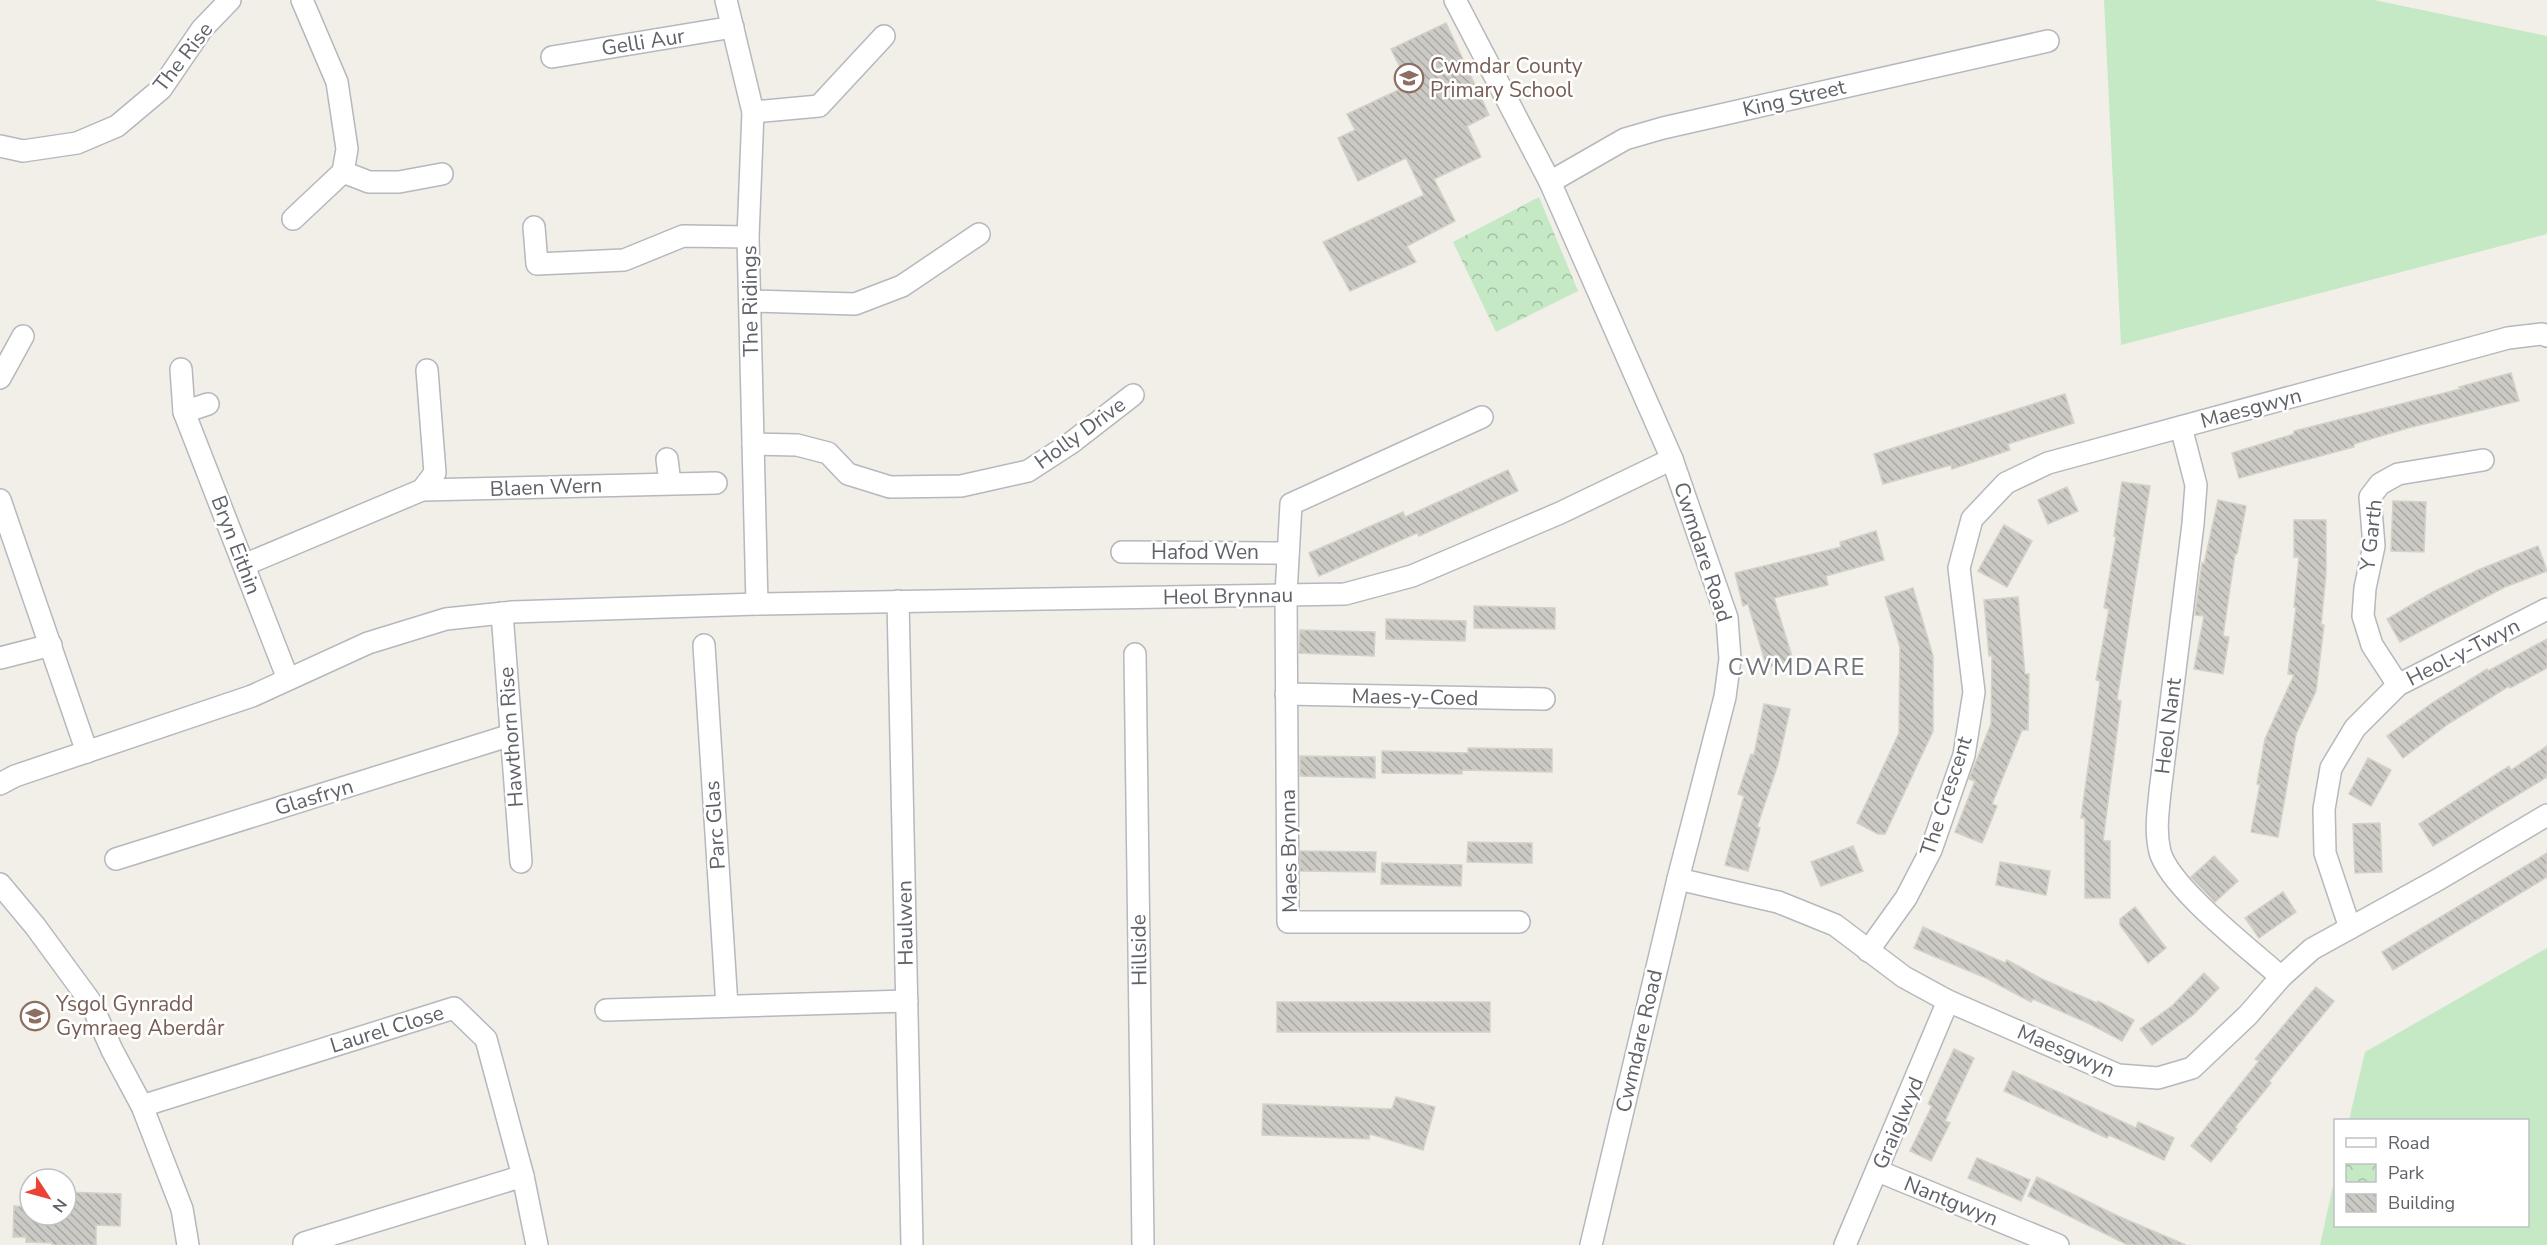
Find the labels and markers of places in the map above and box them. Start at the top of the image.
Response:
place label: Cwmdar County Primary School [1430,52,1583,104]
school or university icon: Cwmdar County Primary School [1393,62,1425,94]
place label: Ysgol Gynradd Gymraeg Aberdâr [55,990,225,1042]
school or university icon: Ysgol Gynradd Gymraeg Aberdâr [19,1000,51,1032]

